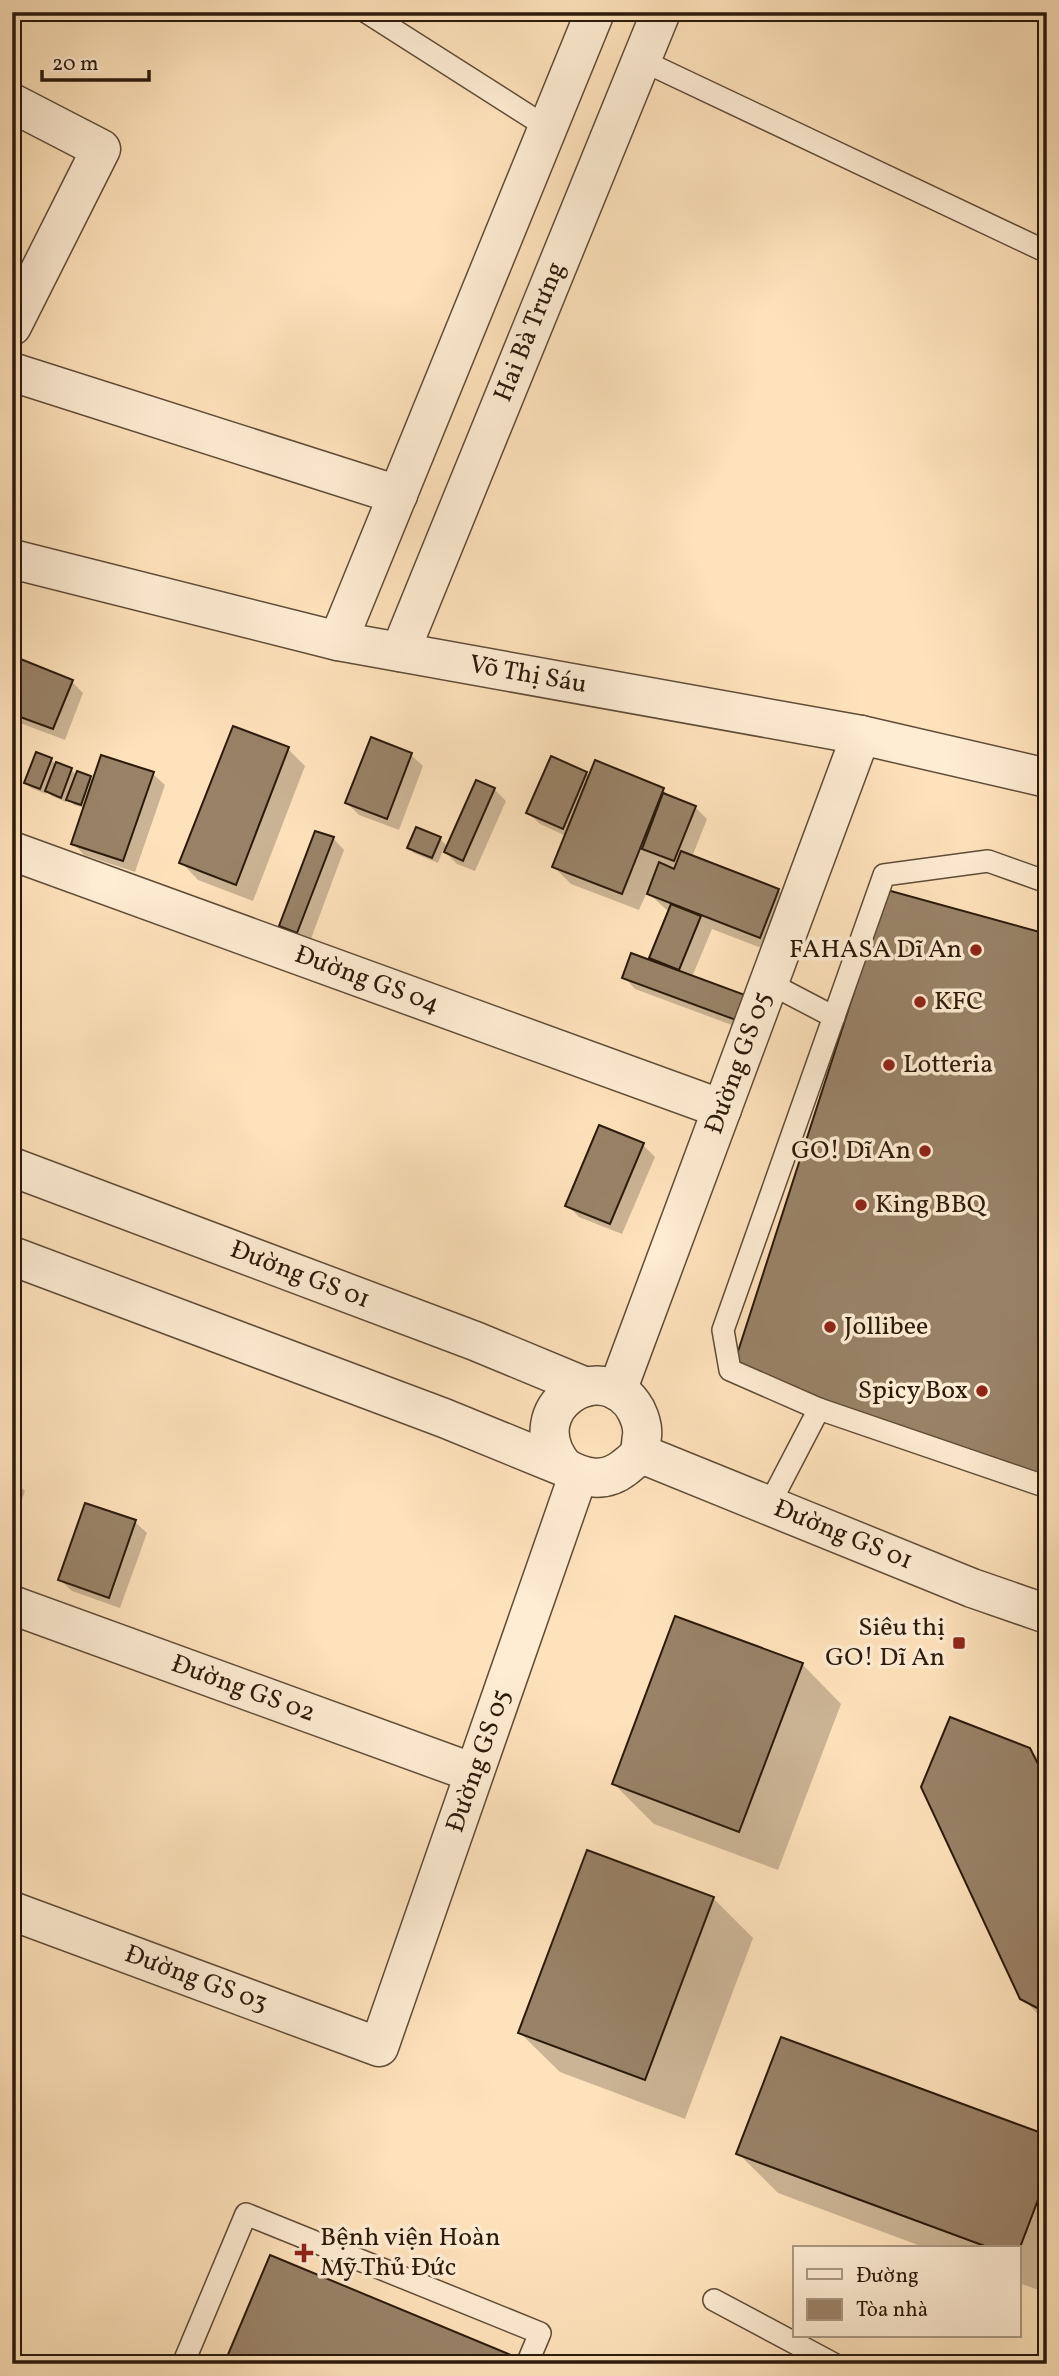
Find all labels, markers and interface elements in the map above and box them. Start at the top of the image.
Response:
scale bar [42,38,149,82]
text: 20 m [52,50,98,79]
street label: Hai Bà Trưng [486,257,574,407]
street label: Võ Thị Sáu [466,647,590,703]
place label: FAHASA Dĩ An [789,932,962,968]
street label: Đường GS 04 [290,937,444,1023]
marker: FAHASA Dĩ An [968,942,984,958]
place label: KFC [934,984,983,1020]
street label: Đường GS 05 [697,987,781,1139]
marker: KFC [912,994,928,1010]
place label: Lotteria [903,1047,993,1083]
marker: Lotteria [881,1057,897,1073]
place label: GO! Dĩ An [791,1133,911,1169]
marker: GO! Dĩ An [917,1143,933,1159]
place label: King BBQ [875,1187,987,1223]
marker: King BBQ [853,1197,869,1213]
street label: Đường GS 01 [225,1232,375,1318]
place label: Jollibee [844,1309,928,1345]
marker: Jollibee [822,1319,838,1335]
place label: Spicy Box [858,1373,968,1409]
marker: Spicy Box [974,1383,990,1399]
street label: Đường GS 01 [768,1491,918,1579]
place label: Siêu thị GO! Dĩ An [825,1610,945,1676]
marker: Siêu thị GO! Dĩ An [951,1635,967,1651]
street label: Đường GS 02 [166,1646,320,1732]
street label: Đường GS 05 [438,1685,520,1837]
street label: Đường GS 03 [120,1936,272,2022]
place label: Bệnh viện Hoàn Mỹ Thủ Đức [320,2220,500,2286]
marker: Bệnh viện Hoàn Mỹ Thủ Đức [294,2243,314,2263]
legend [793,2246,1020,2338]
text: Đường [856,2262,919,2291]
text: Tòa nhà [856,2296,928,2325]

